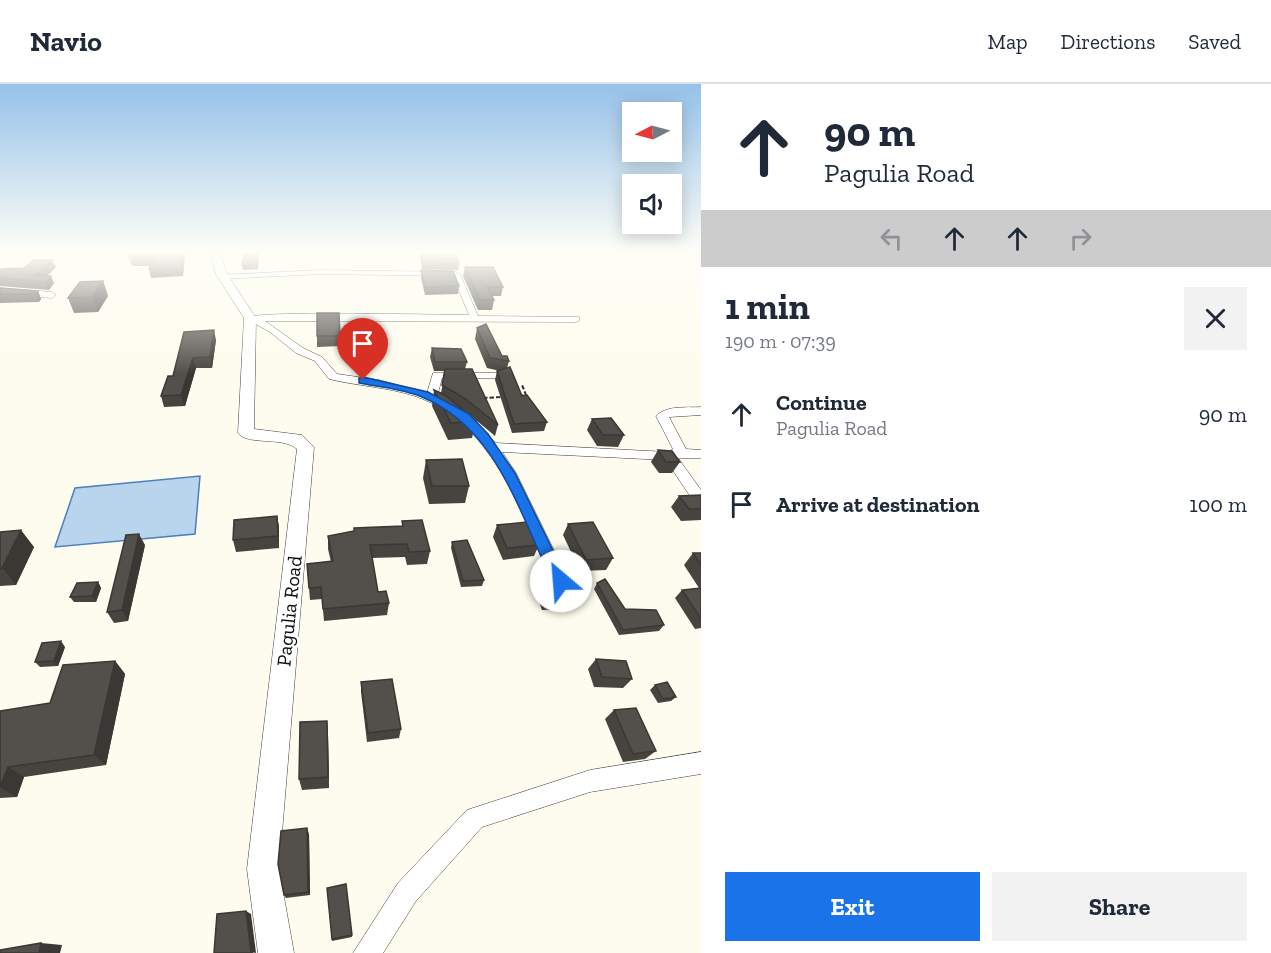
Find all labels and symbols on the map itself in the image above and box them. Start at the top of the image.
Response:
north arrow [622,102,682,162]
pin [337,318,388,380]
position arrow [529,549,593,613]
street label: Pagulia Road [271,554,307,668]

